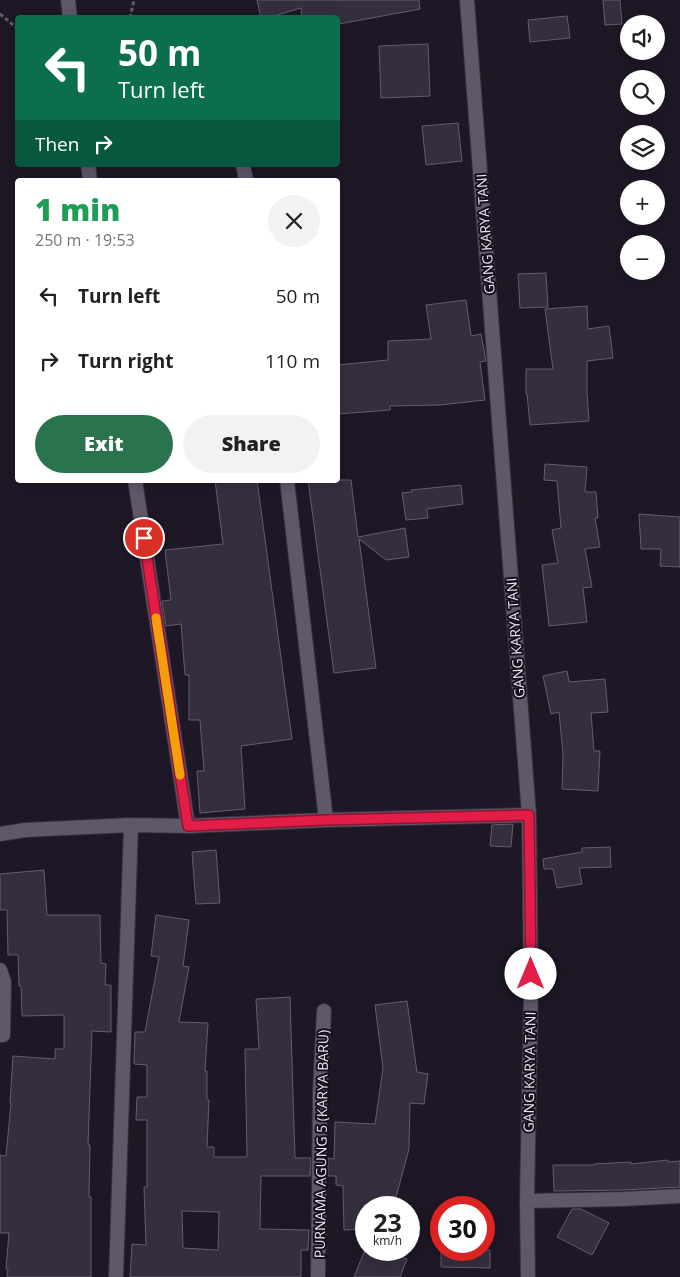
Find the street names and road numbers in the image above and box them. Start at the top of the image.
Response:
street label: GANG KARYA TANI [471,173,499,295]
street label: GANG KARYA TANI [501,577,529,699]
street label: GANG KARYA TANI [518,1011,540,1133]
street label: PURNAMA AGUNG 5 (KARYA BARU) [310,1030,332,1258]

